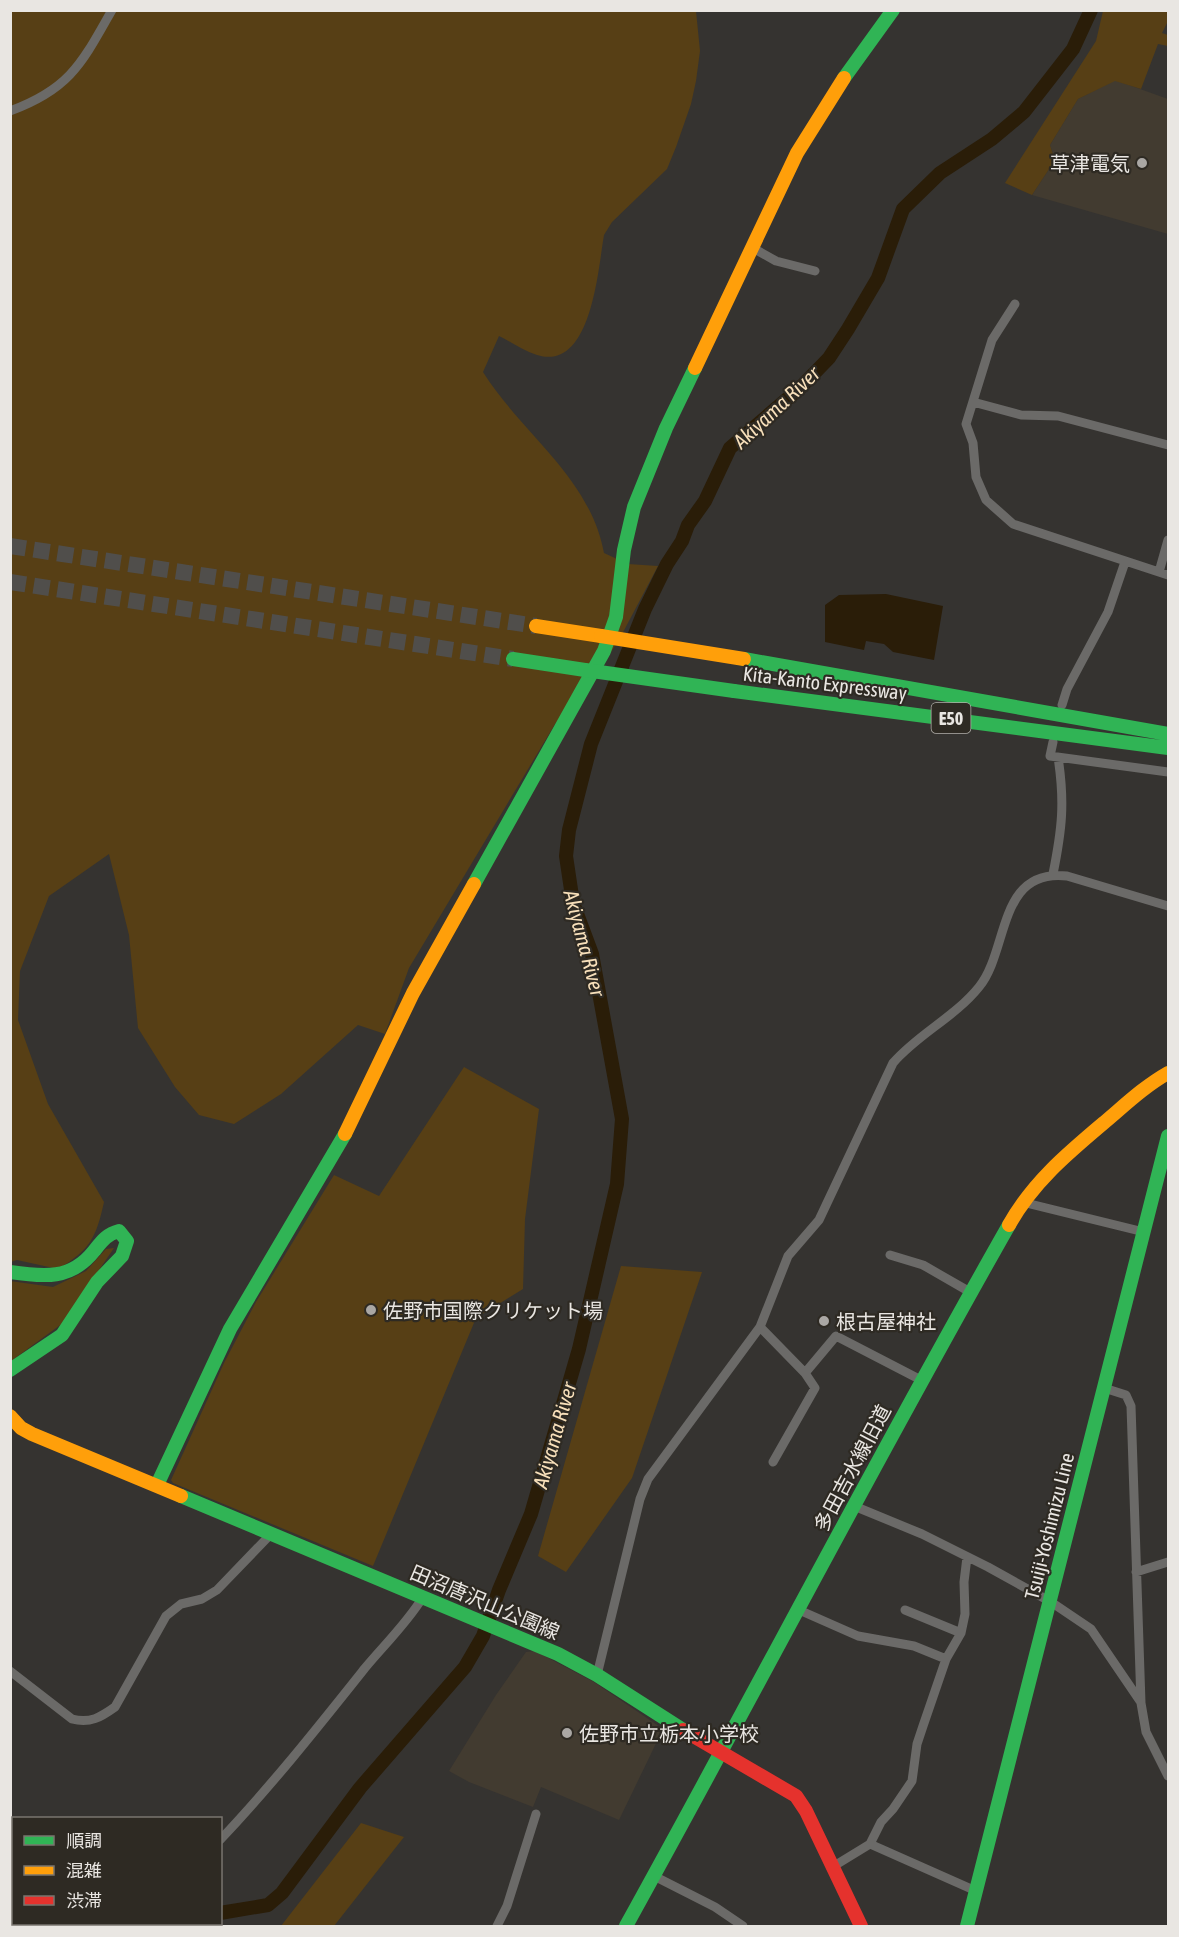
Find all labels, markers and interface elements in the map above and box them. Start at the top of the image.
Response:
place label: 草津電気 [1050,152,1130,175]
marker: 草津電気 [1135,156,1149,170]
water label: Akiyama River [727,360,825,454]
street label: Kita-Kanto Expressway [742,662,908,704]
road number: E50 [932,703,970,733]
water label: Akiyama River [559,886,611,1000]
place label: 佐野市国際クリケット場 [383,1299,603,1322]
marker: 佐野市国際クリケット場 [364,1303,378,1317]
place label: 根古屋神社 [836,1310,936,1333]
marker: 根古屋神社 [817,1314,831,1328]
water label: Akiyama River [527,1378,581,1492]
street label: 多田吉水線旧道 [809,1401,895,1535]
street label: Tsuiji-Yoshimizu Line [1020,1450,1078,1602]
street label: 田沼唐沢山公園線 [407,1560,563,1644]
place label: 佐野市立栃本小学校 [579,1722,759,1745]
marker: 佐野市立栃本小学校 [560,1726,574,1740]
legend [12,1817,222,1925]
text: 順調 [66,1830,102,1851]
text: 混雑 [66,1860,102,1881]
text: 渋滞 [66,1890,102,1911]

